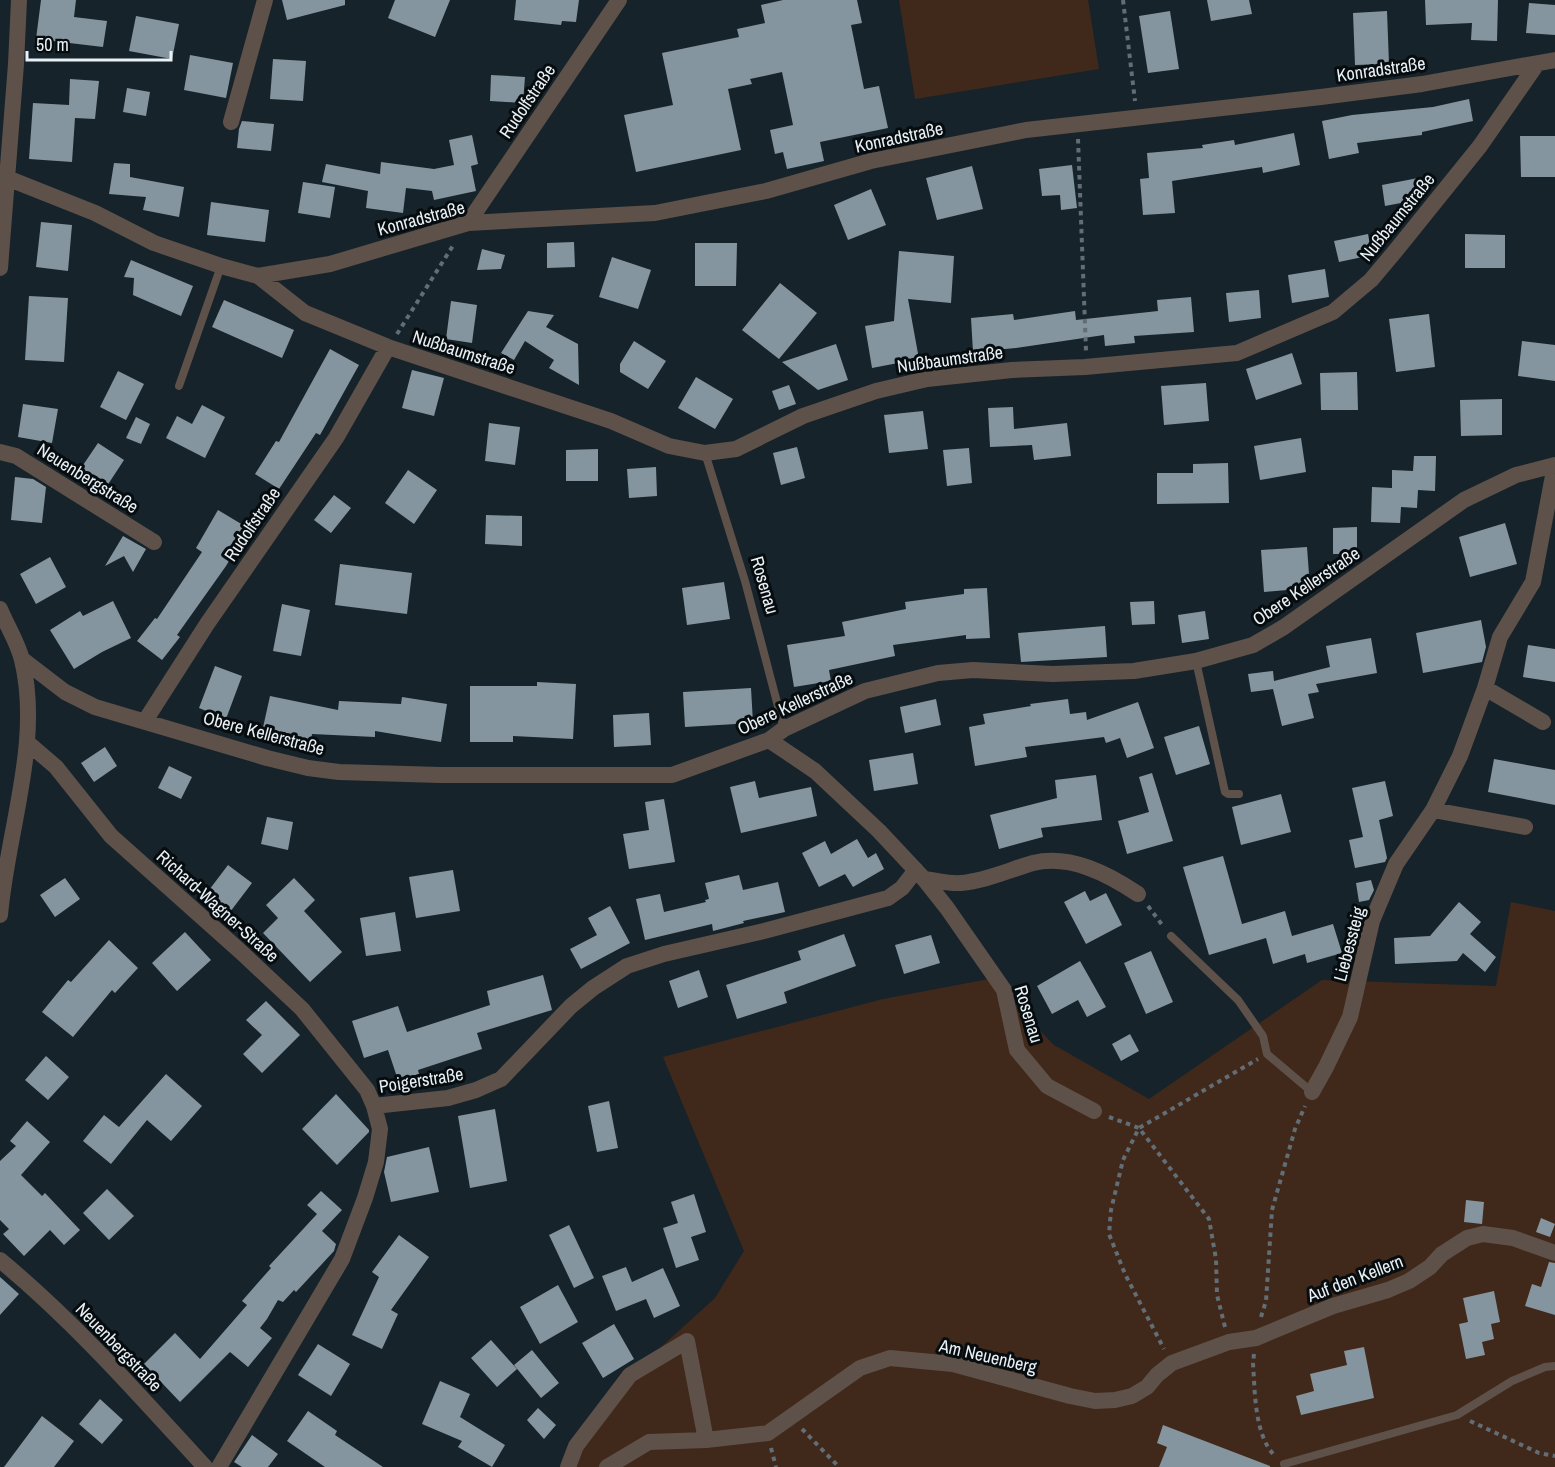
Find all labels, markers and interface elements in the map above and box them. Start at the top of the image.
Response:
scale bar [27,24,171,62]
text: 50 m [36,32,69,57]
street label: Konradstraße [1335,50,1427,88]
street label: Rudolfstraße [493,59,561,143]
street label: Konradstraße [853,115,945,159]
street label: Nußbaumstraße [1354,168,1440,266]
street label: Konradstraße [375,194,467,242]
street label: Nußbaumstraße [409,324,519,380]
street label: Nußbaumstraße [895,339,1005,379]
street label: Neuenbergstraße [33,437,143,519]
street label: Rudolfstraße [218,482,286,566]
street label: Obere Kellerstraße [1247,541,1365,631]
street label: Rosenau [745,553,785,617]
street label: Obere Kellerstraße [733,665,857,741]
street label: Obere Kellerstraße [201,705,327,761]
street label: Richard-Wagner-Straße [151,844,285,968]
street label: Liebessteig [1327,903,1371,984]
street label: Rosenau [1008,982,1050,1046]
street label: Poigerstraße [377,1061,465,1099]
street label: Auf den Kellern [1302,1248,1407,1308]
street label: Neuenbergstraße [70,1297,168,1397]
street label: Am Neuenberg [936,1332,1040,1380]

